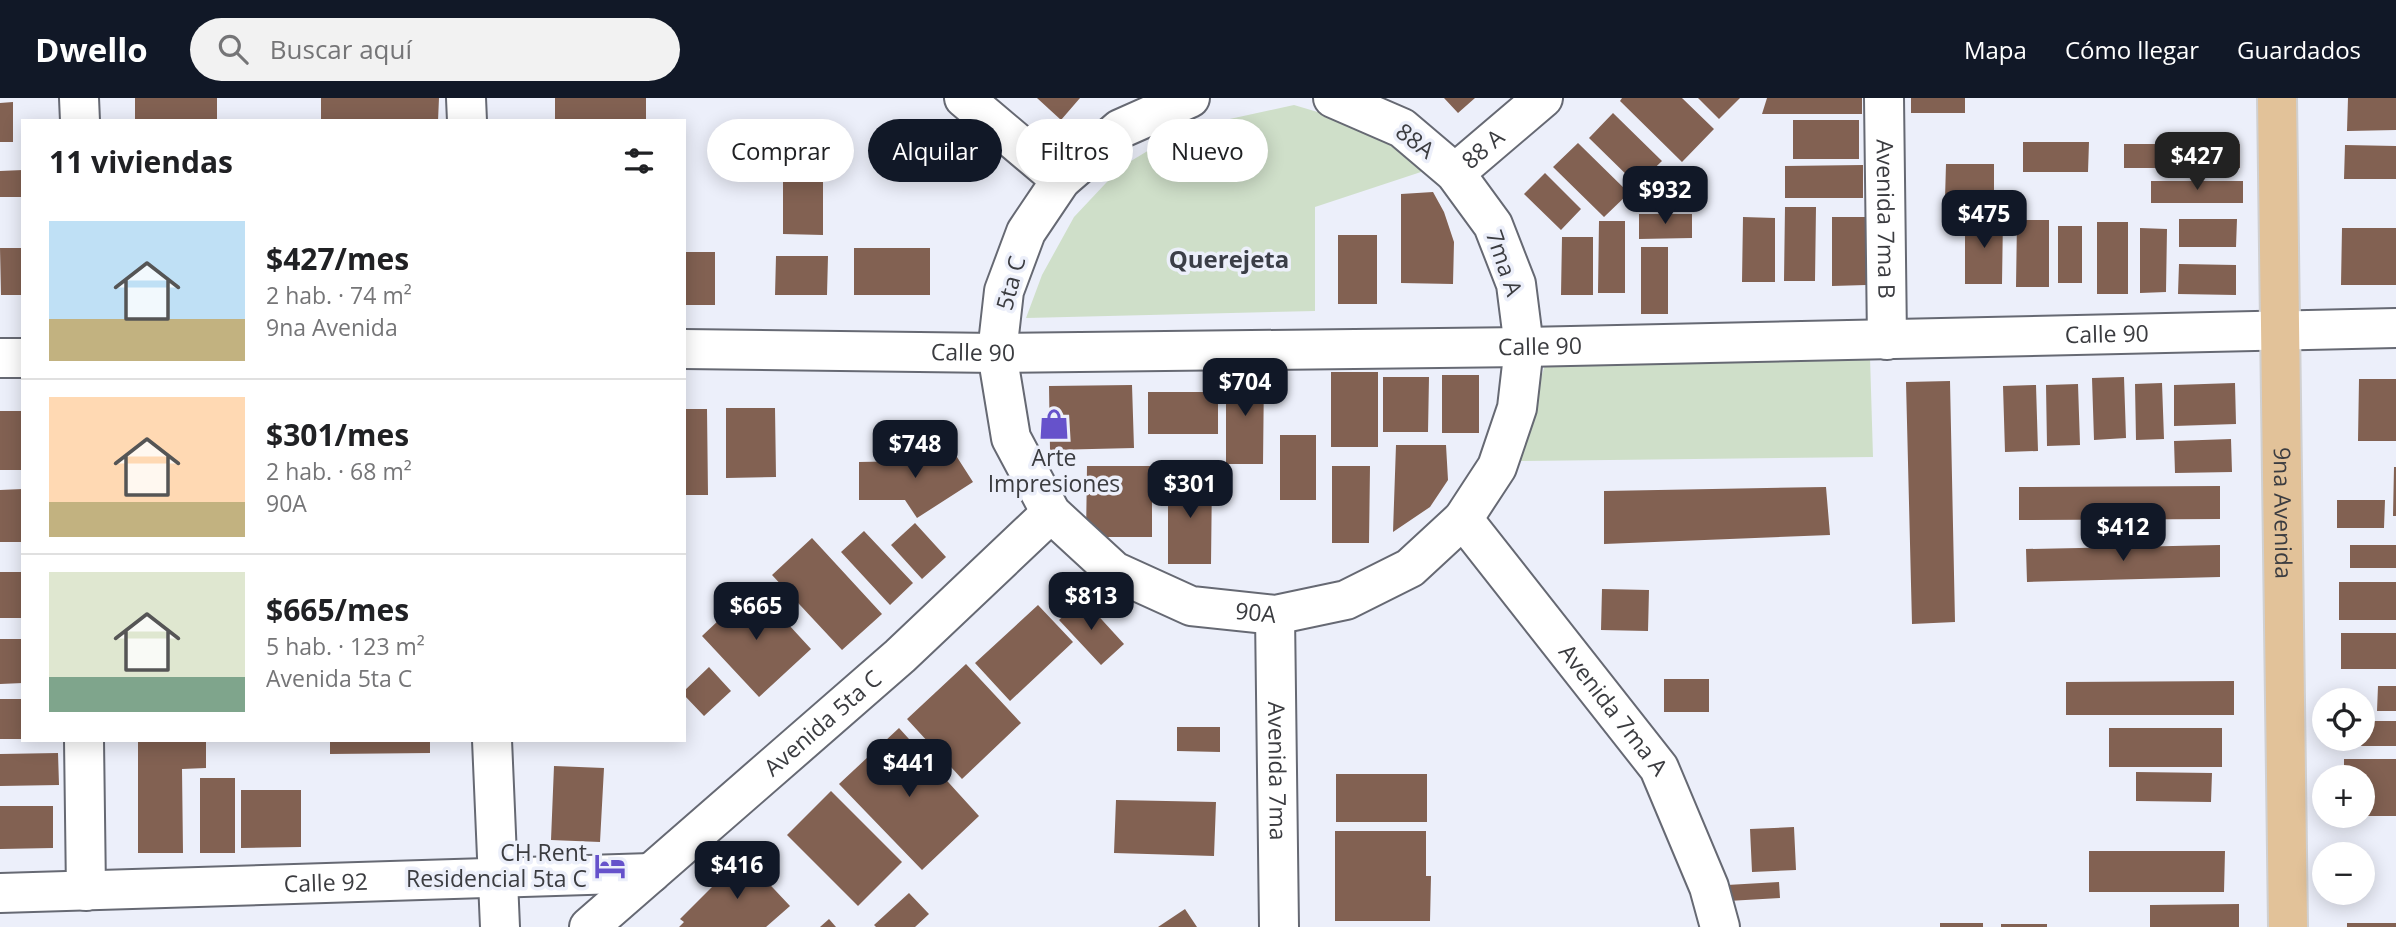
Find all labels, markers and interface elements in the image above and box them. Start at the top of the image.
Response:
search box [190,18,680,81]
text: Dwello [35,27,148,72]
icon: search [214,30,252,68]
text: Buscar aquí [270,31,412,67]
text: Mapa [1964,33,2027,66]
text: Cómo llegar [2065,33,2199,66]
text: Guardados [2237,33,2361,66]
street label: 88A [1390,115,1442,166]
chip: Comprar [707,119,854,182]
chip: Alquilar [868,119,1002,182]
chip: Filtros [1016,119,1133,182]
chip: Nuevo [1147,119,1268,182]
street label: 88 A [1454,121,1511,176]
pin: $427 [2156,132,2238,192]
street label: Avenida 7ma B [1870,139,1903,299]
text: $427 [2171,139,2223,171]
text: 11 viviendas [49,141,233,182]
icon: filters [620,142,658,180]
pin: $932 [1624,166,1706,226]
text: $932 [1639,173,1691,205]
pin: $475 [1943,190,2025,250]
text: $475 [1958,197,2010,229]
street label: 7ma A [1479,225,1531,300]
text: $427/mes [266,238,409,279]
district label: Querejeta [1169,242,1289,275]
icon: home [105,249,189,333]
street label: 5ta C [988,252,1033,313]
text: 2 hab. · 74 m² [266,279,412,311]
text: 9na Avenida [266,311,398,343]
street label: Calle 90 [2064,316,2149,350]
street label: Calle 90 [1498,329,1582,362]
street label: Calle 90 [931,335,1015,368]
pin: $704 [1204,358,1286,418]
text: $704 [1219,365,1271,397]
shop icon: Arte Impresiones [1037,407,1071,441]
text: $301/mes [266,414,409,455]
pin: $748 [874,420,956,480]
icon: home [105,425,189,509]
text: $748 [889,427,941,459]
place label: Arte Impresiones [988,441,1120,499]
street label: 9na Avenida [2267,447,2300,579]
text: 2 hab. · 68 m² [266,455,412,487]
pin: $301 [1149,460,1231,520]
text: $301 [1164,467,1216,499]
text: 90A [266,487,307,519]
pin: $412 [2082,504,2164,563]
text: $412 [2097,510,2149,542]
pin: $813 [1050,573,1132,632]
text: $813 [1065,579,1117,611]
pin: $665 [715,582,797,642]
text: $665/mes [266,589,409,630]
text: $665 [730,589,782,621]
street label: 90A [1234,594,1278,630]
icon: home [105,600,189,684]
text: 5 hab. · 123 m² [266,630,425,662]
street label: Avenida 7ma A [1552,637,1676,782]
text: Avenida 5ta C [266,662,412,694]
street label: Avenida 5ta C [756,662,888,783]
map controls [2312,688,2375,905]
button: locate [2312,688,2375,751]
street label: Avenida 7ma [1261,701,1295,841]
pin: $441 [868,740,950,799]
text: $441 [883,746,935,778]
button: + [2312,765,2375,828]
place label: CH Rent Residencial 5ta C [406,836,587,894]
pin: $416 [696,842,778,901]
button: − [2312,842,2375,905]
text: $416 [711,848,763,880]
hotel icon: CH Rent Residencial 5ta C [593,849,627,883]
street label: Calle 92 [283,865,368,899]

